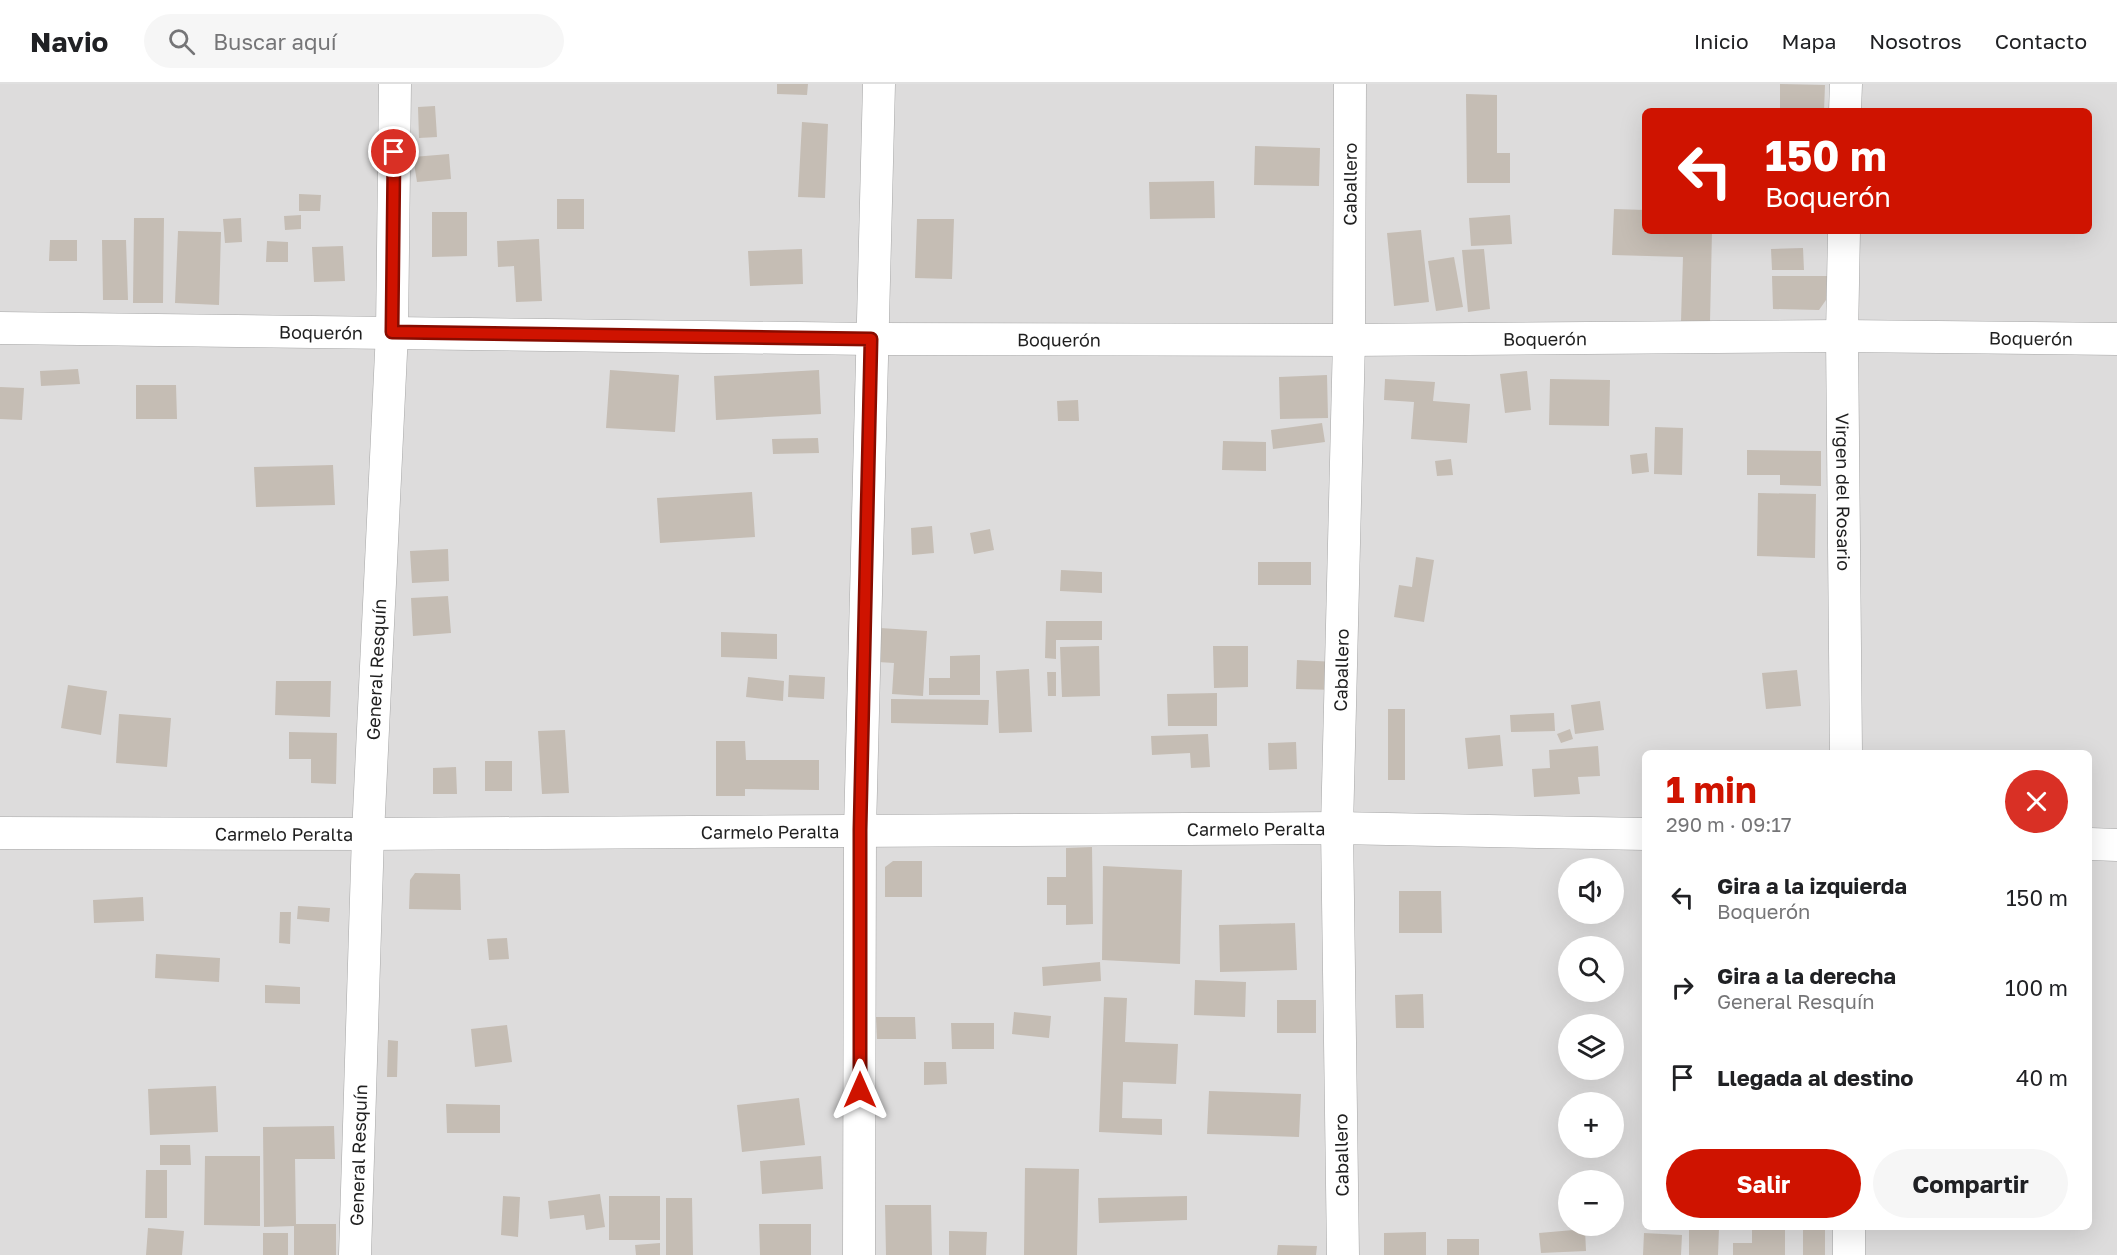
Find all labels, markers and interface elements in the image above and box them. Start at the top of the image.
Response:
search box [144,14,564,68]
text: Navio [30,25,108,58]
icon: search [165,25,198,58]
text: Buscar aquí [213,28,337,55]
text: Inicio [1694,28,1749,54]
text: Mapa [1782,28,1836,54]
text: Nosotros [1869,28,1962,54]
text: Contacto [1995,28,2087,54]
pin [368,126,419,177]
text: 150 m [1765,130,1887,180]
icon: left [1666,132,1744,210]
icon: arrive [377,135,410,168]
street label: Caballero [1338,143,1361,226]
text: Boquerón [1765,181,1891,213]
street label: Boquerón [279,321,363,344]
street label: Boquerón [1503,327,1587,350]
street label: Boquerón [1989,327,2073,350]
street label: Boquerón [1017,328,1101,350]
street label: Virgen del Rosario [1832,413,1855,571]
street label: General Resquín [361,598,390,741]
street label: Caballero [1329,628,1353,712]
text: 1 min [1666,768,1757,811]
button: close [2005,770,2068,833]
text: 290 m · 09:17 [1666,812,1792,836]
street label: Carmelo Peralta [1187,817,1325,840]
street label: Carmelo Peralta [701,820,839,843]
street label: Carmelo Peralta [215,823,353,845]
map controls [1558,858,1624,1236]
button: sound [1558,858,1624,924]
text: Gira a la izquierda [1717,872,1907,899]
icon: left [1666,881,1699,914]
text: 150 m [2006,884,2068,911]
text: Boquerón [1717,899,1810,923]
button: search [1558,936,1624,1002]
text: Gira a la derecha [1717,962,1896,989]
icon: right [1666,971,1699,1004]
text: 100 m [2005,974,2068,1001]
text: General Resquín [1717,989,1875,1013]
button: layers [1558,1014,1624,1080]
position arrow [828,1058,892,1122]
icon: arrive [1666,1061,1699,1094]
text: Llegada al destino [1717,1064,1914,1091]
text: 40 m [2016,1064,2068,1091]
street label: General Resquín [345,1084,371,1226]
button: + [1558,1092,1624,1158]
street label: Caballero [1329,1113,1353,1197]
button: Salir [1666,1149,1861,1218]
button: Compartir [1873,1149,2068,1218]
button: − [1558,1170,1624,1236]

